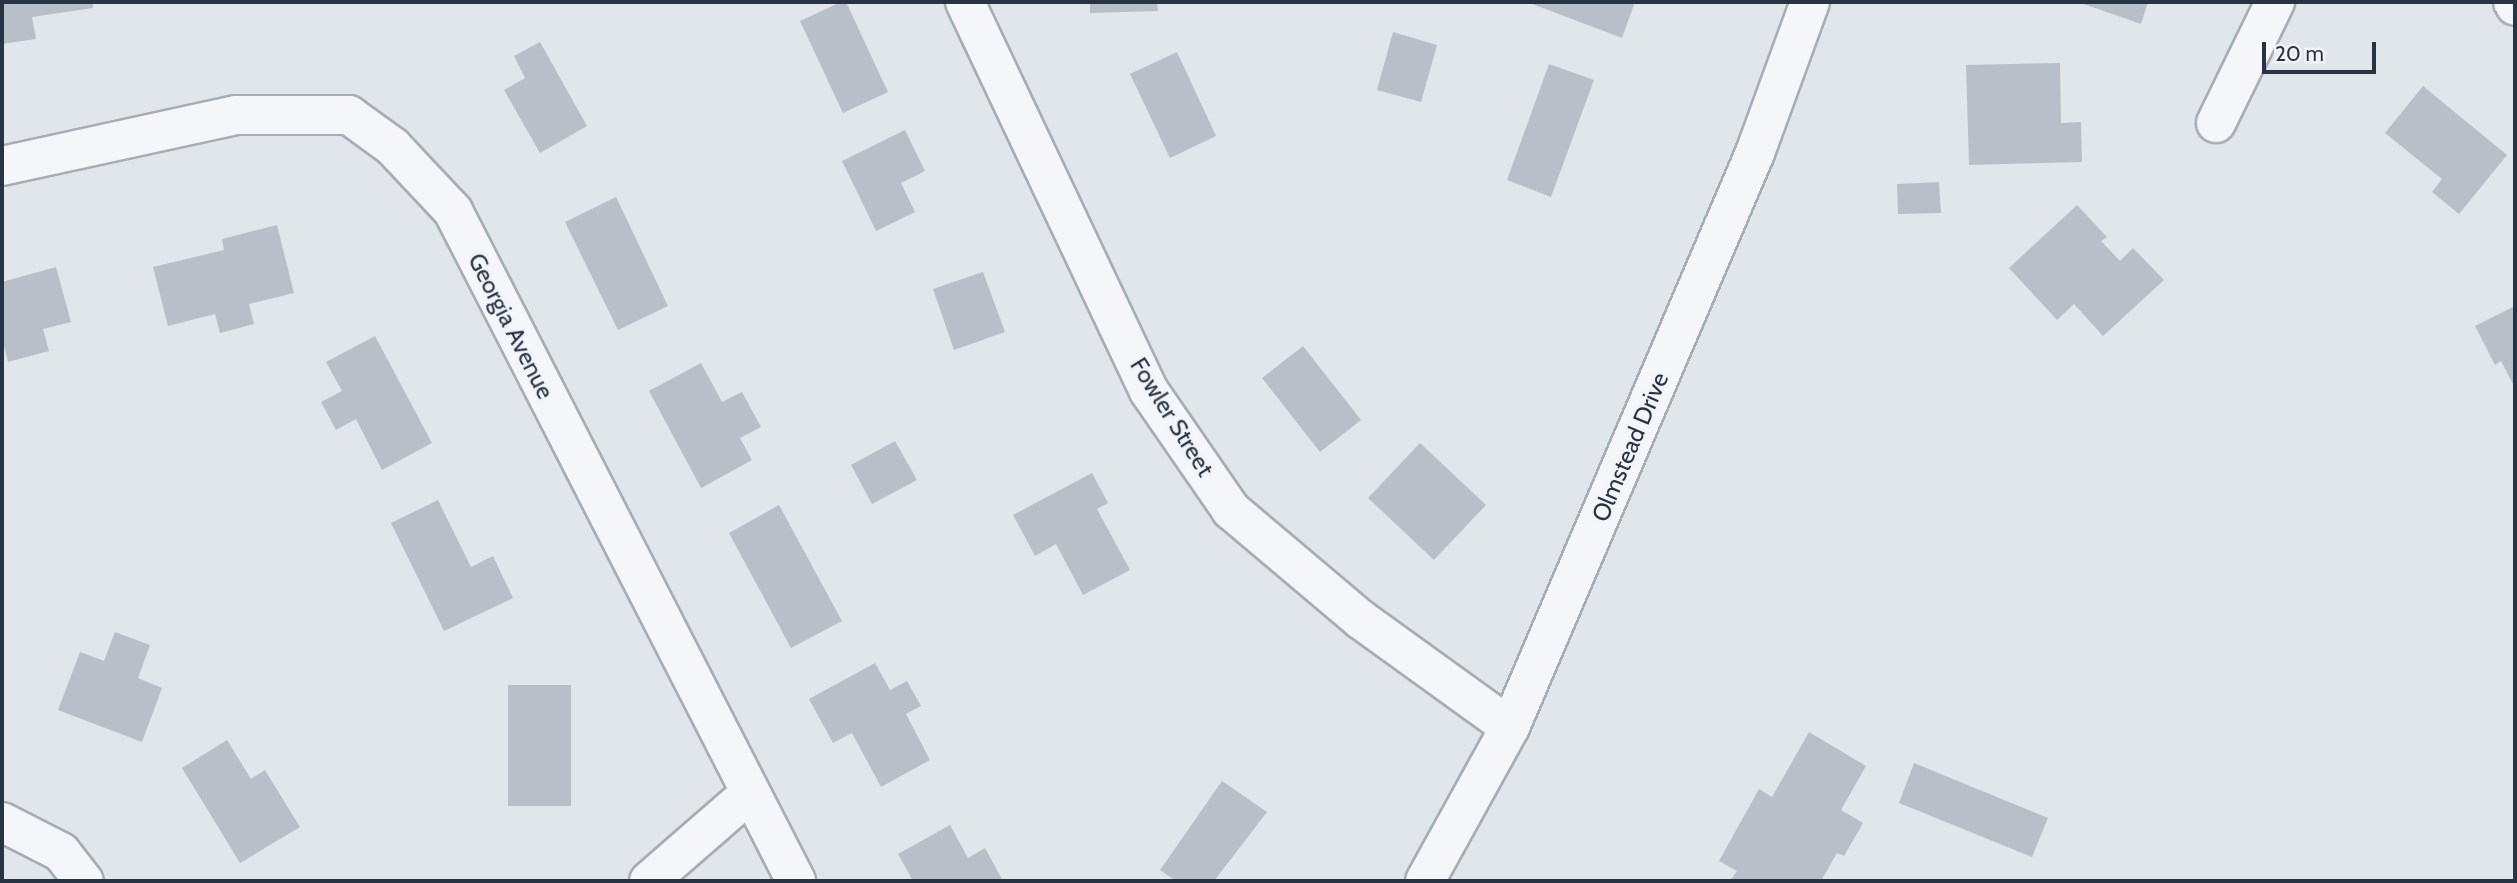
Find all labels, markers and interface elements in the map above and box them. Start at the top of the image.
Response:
scale bar [2265,28,2379,72]
text: 20 m [2275,41,2324,66]
street label: Georgia Avenue [462,248,560,404]
street label: Fowler Street [1124,352,1220,482]
street label: Olmstead Drive [1586,368,1674,526]

